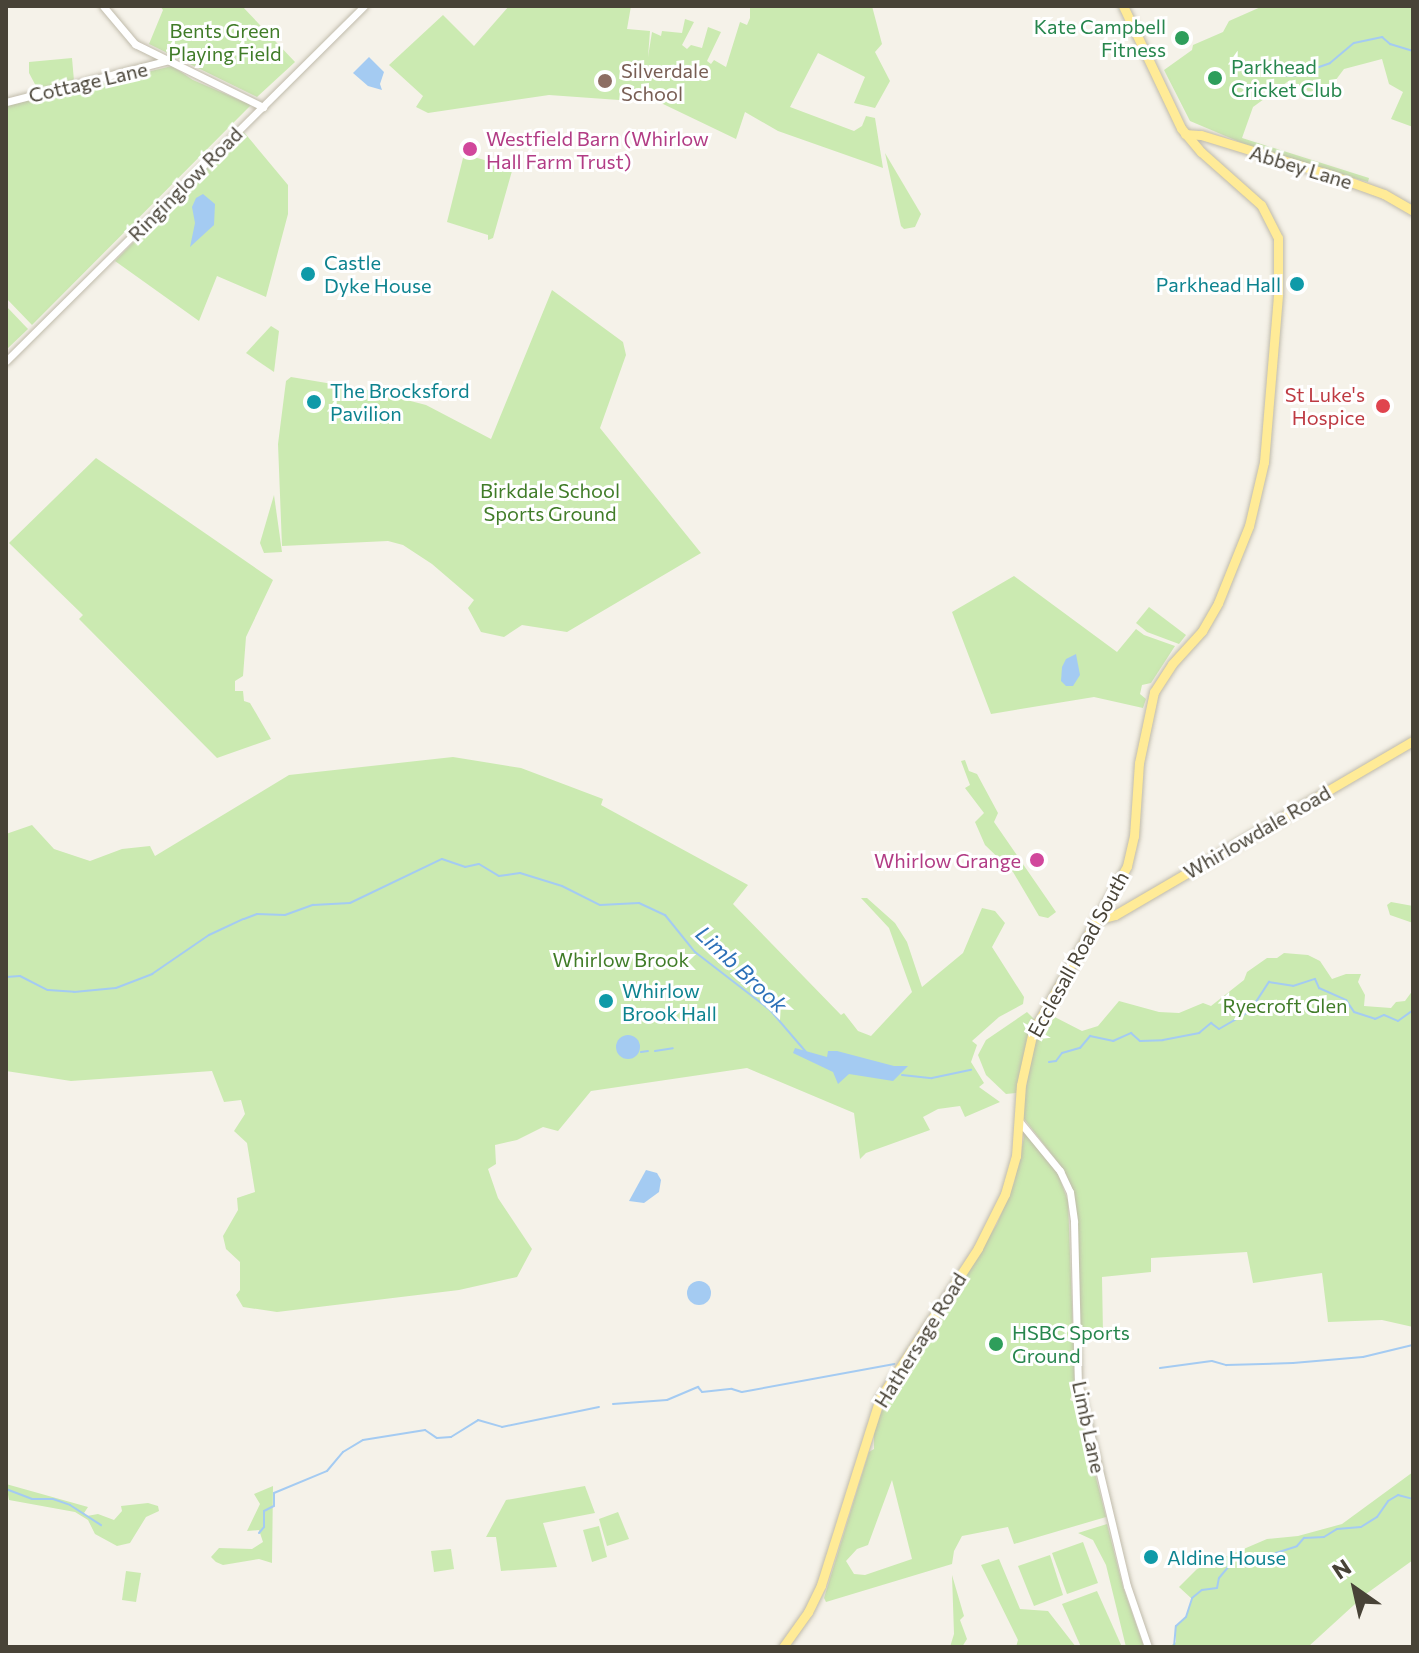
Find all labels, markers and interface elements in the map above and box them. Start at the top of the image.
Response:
place label: Kate Campbell Fitness [1034,14,1166,61]
park label: Bents Green Playing Field [168,18,282,65]
marker: Kate Campbell Fitness [1173,29,1191,47]
place label: Parkhead Cricket Club [1231,54,1342,101]
street label: Cottage Lane [26,57,150,107]
place label: Silverdale School [621,58,709,105]
marker: Parkhead Cricket Club [1206,69,1224,87]
marker: Silverdale School [596,72,614,90]
street label: Ringinglow Road [123,122,247,246]
place label: Westfield Barn (Whirlow Hall Farm Trust) [486,126,709,173]
marker: Westfield Barn (Whirlow Hall Farm Trust) [461,140,479,158]
street label: Abbey Lane [1247,140,1355,194]
place label: Castle Dyke House [324,250,432,297]
marker: Castle Dyke House [299,265,317,283]
place label: Parkhead Hall [1156,272,1281,296]
marker: Parkhead Hall [1288,275,1306,293]
place label: The Brocksford Pavilion [330,378,470,425]
place label: St Luke's Hospice [1285,382,1365,429]
marker: The Brocksford Pavilion [305,393,323,411]
marker: St Luke's Hospice [1372,395,1394,417]
park label: Birkdale School Sports Ground [480,478,620,525]
street label: Whirlowdale Road [1179,780,1335,884]
place label: Whirlow Grange [874,848,1021,872]
marker: Whirlow Grange [1028,851,1046,869]
street label: Ecclesall Road South [1022,867,1134,1041]
water label: Limb Brook [691,920,793,1018]
park label: Whirlow Brook [553,947,689,971]
place label: Whirlow Brook Hall [622,978,717,1025]
marker: Whirlow Brook Hall [597,992,615,1010]
park label: Ryecroft Glen [1223,993,1347,1017]
street label: Hathersage Road [869,1268,971,1412]
place label: HSBC Sports Ground [1012,1320,1130,1367]
marker: HSBC Sports Ground [987,1335,1005,1353]
street label: Limb Lane [1068,1379,1110,1475]
place label: Aldine House [1167,1545,1286,1569]
marker: Aldine House [1142,1548,1160,1566]
north arrow [1315,1549,1395,1629]
text: N [1327,1553,1356,1584]

